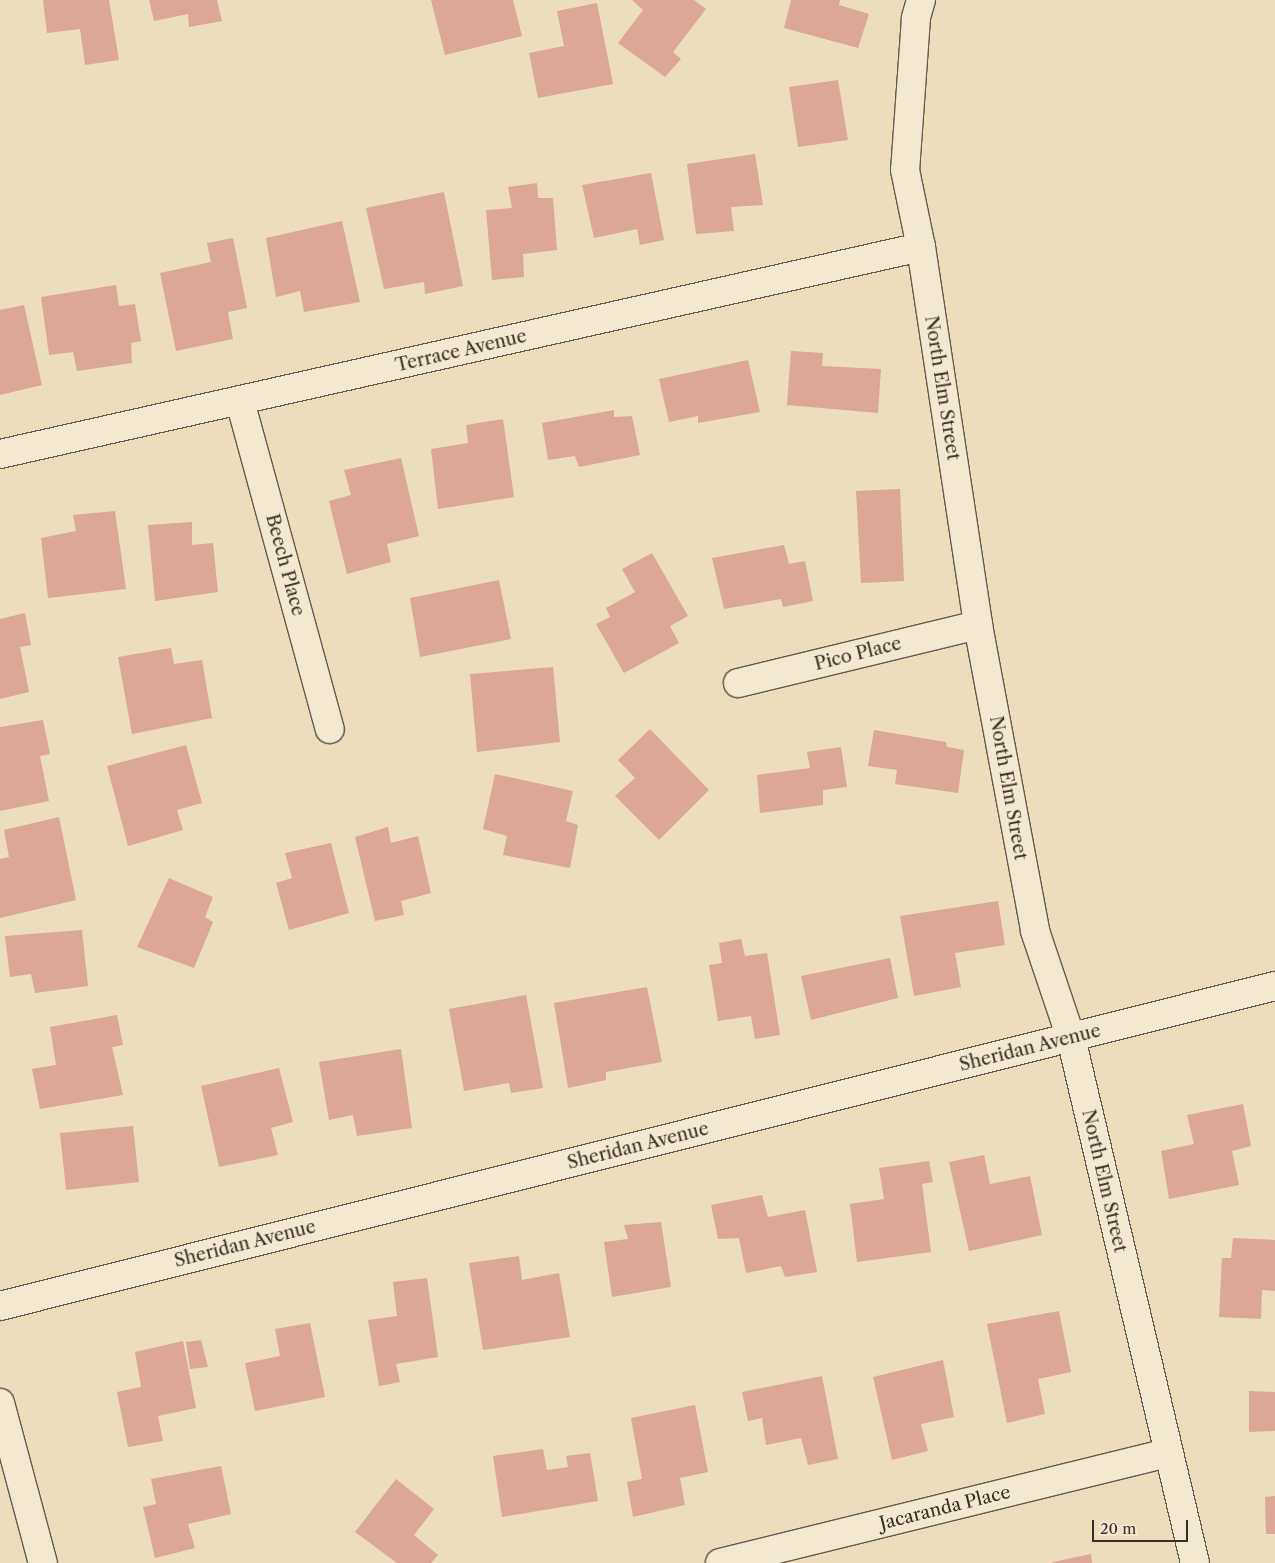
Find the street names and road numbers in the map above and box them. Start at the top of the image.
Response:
street label: North Elm Street [920,314,964,462]
street label: Terrace Avenue [393,325,529,377]
street label: Beech Place [261,512,309,618]
street label: Pico Place [812,633,904,675]
street label: North Elm Street [985,714,1031,862]
street label: Sheridan Avenue [957,1020,1103,1076]
street label: North Elm Street [1077,1108,1131,1254]
street label: Sheridan Avenue [565,1118,711,1174]
street label: Sheridan Avenue [172,1216,318,1272]
street label: Jacaranda Place [877,1481,1013,1535]

